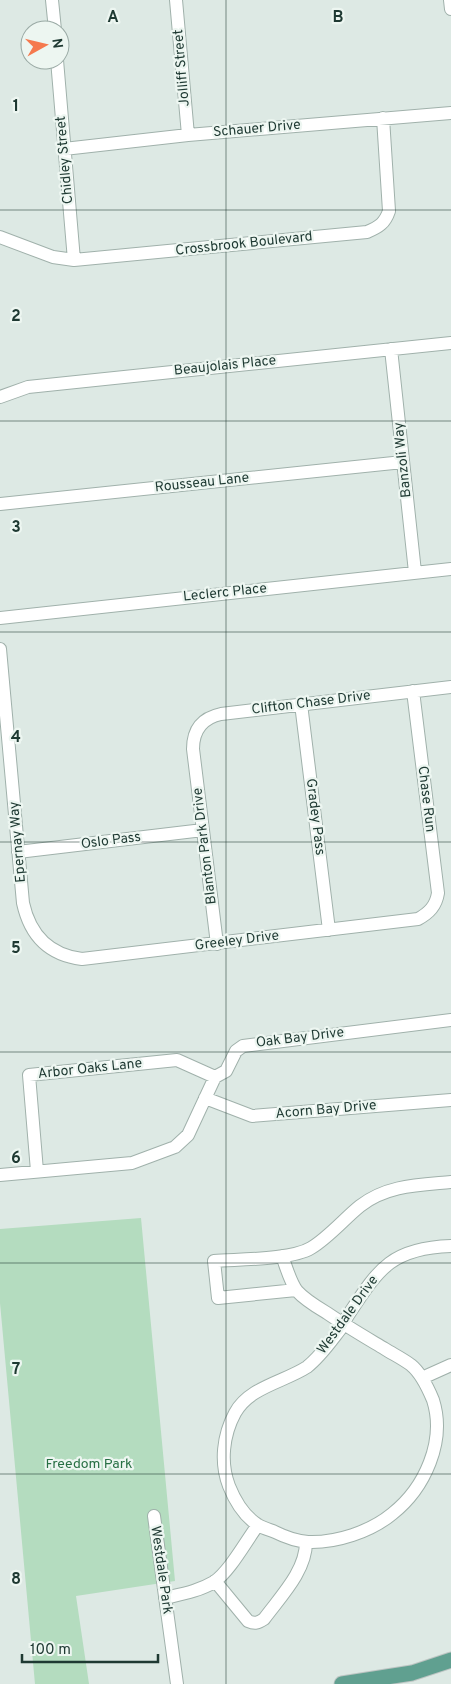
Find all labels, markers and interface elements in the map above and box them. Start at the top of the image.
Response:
text: A [107,8,119,28]
text: B [332,8,344,28]
north arrow [20,20,70,70]
street label: Jolliff Street [170,29,194,107]
text: N [47,37,66,50]
text: 1 [13,97,19,117]
street label: Chidley Street [53,115,77,205]
street label: Schauer Drive [213,117,301,141]
street label: Crossbrook Boulevard [175,228,313,260]
text: 2 [11,307,21,327]
street label: Beaujolais Place [173,352,277,380]
street label: Banzoli Way [391,421,415,499]
street label: Rousseau Lane [154,470,250,496]
text: 3 [11,518,21,538]
street label: Leclerc Place [182,580,268,606]
street label: Clifton Chase Drive [250,687,372,719]
text: 4 [11,728,21,748]
street label: Chase Run [414,765,438,833]
street label: Gradey Pass [302,778,328,856]
street label: Blanton Park Drive [189,787,221,905]
street label: Epernay Way [6,801,30,883]
street label: Oslo Pass [80,829,142,853]
street label: Greeley Drive [194,927,280,955]
text: 5 [11,939,21,959]
street label: Oak Bay Drive [255,1024,345,1052]
street label: Arbor Oaks Lane [37,1055,143,1083]
street label: Acorn Bay Drive [275,1097,377,1123]
text: 6 [11,1149,21,1169]
street label: Westdale Drive [314,1272,382,1358]
text: 7 [12,1360,20,1380]
park label: Freedom Park [45,1456,133,1473]
street label: Westdale Park [146,1525,176,1615]
text: 8 [11,1570,21,1590]
scale bar [22,1632,159,1664]
text: 100 m [30,1641,71,1660]

